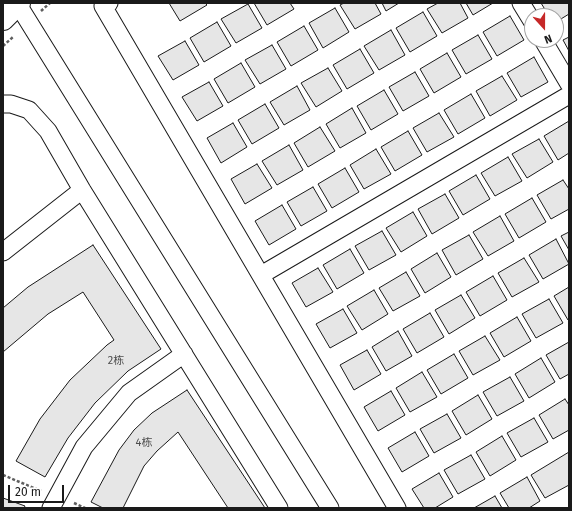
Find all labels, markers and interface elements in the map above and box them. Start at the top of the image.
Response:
north arrow [524,8,564,48]
text: N [542,31,554,46]
house number: 2栋 [108,354,124,368]
house number: 4栋 [136,436,152,450]
scale bar [10,477,66,503]
text: 20 m [15,485,41,499]

